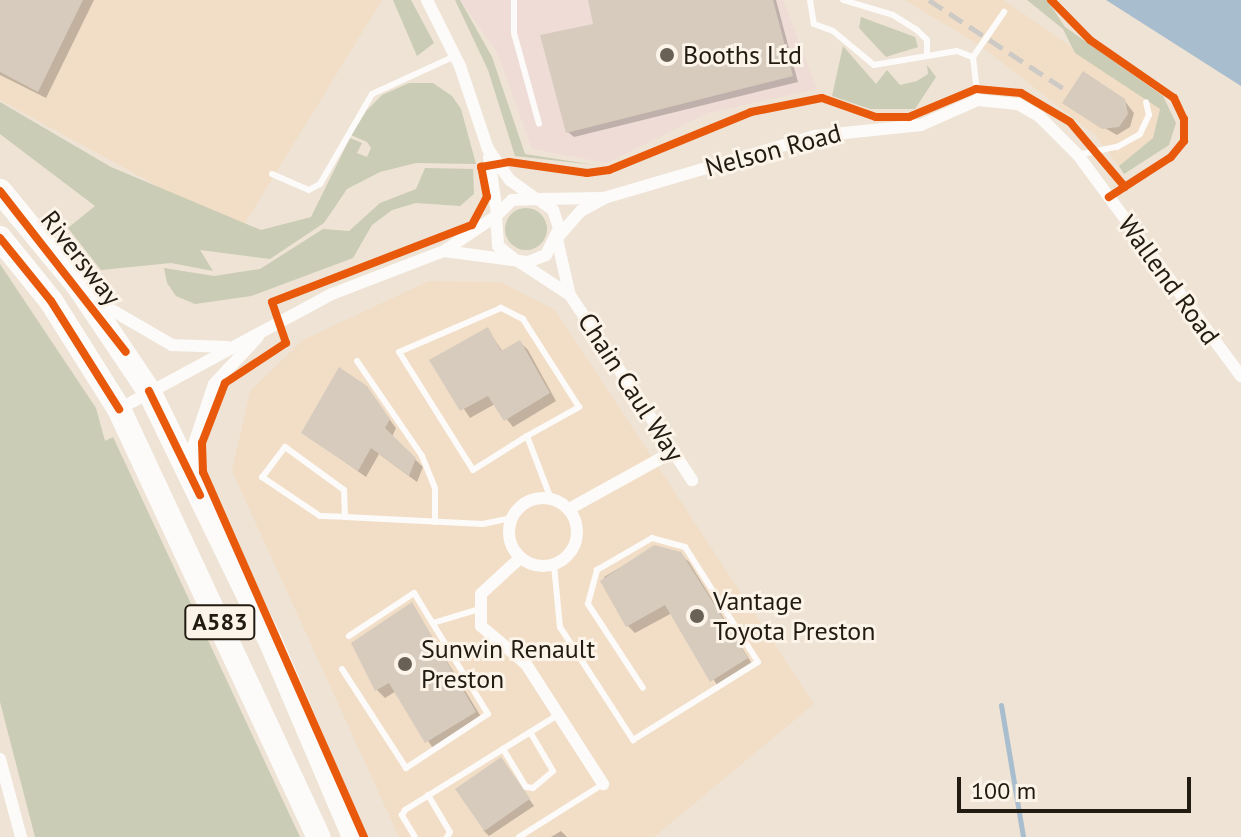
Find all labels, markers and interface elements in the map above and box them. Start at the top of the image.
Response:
place label: Booths Ltd [683,39,802,71]
marker: Booths Ltd [658,46,676,64]
street label: Nelson Road [702,117,844,183]
street label: Riversway [34,204,128,312]
street label: Wallend Road [1112,209,1226,351]
street label: Chain Caul Way [571,307,691,467]
place label: Vantage Toyota Preston [713,585,875,646]
road number: A583 [184,602,256,642]
marker: Vantage Toyota Preston [688,607,706,625]
place label: Sunwin Renault Preston [421,633,595,694]
marker: Sunwin Renault Preston [396,655,414,673]
scale bar [961,761,1195,811]
text: 100 m [971,775,1036,806]

